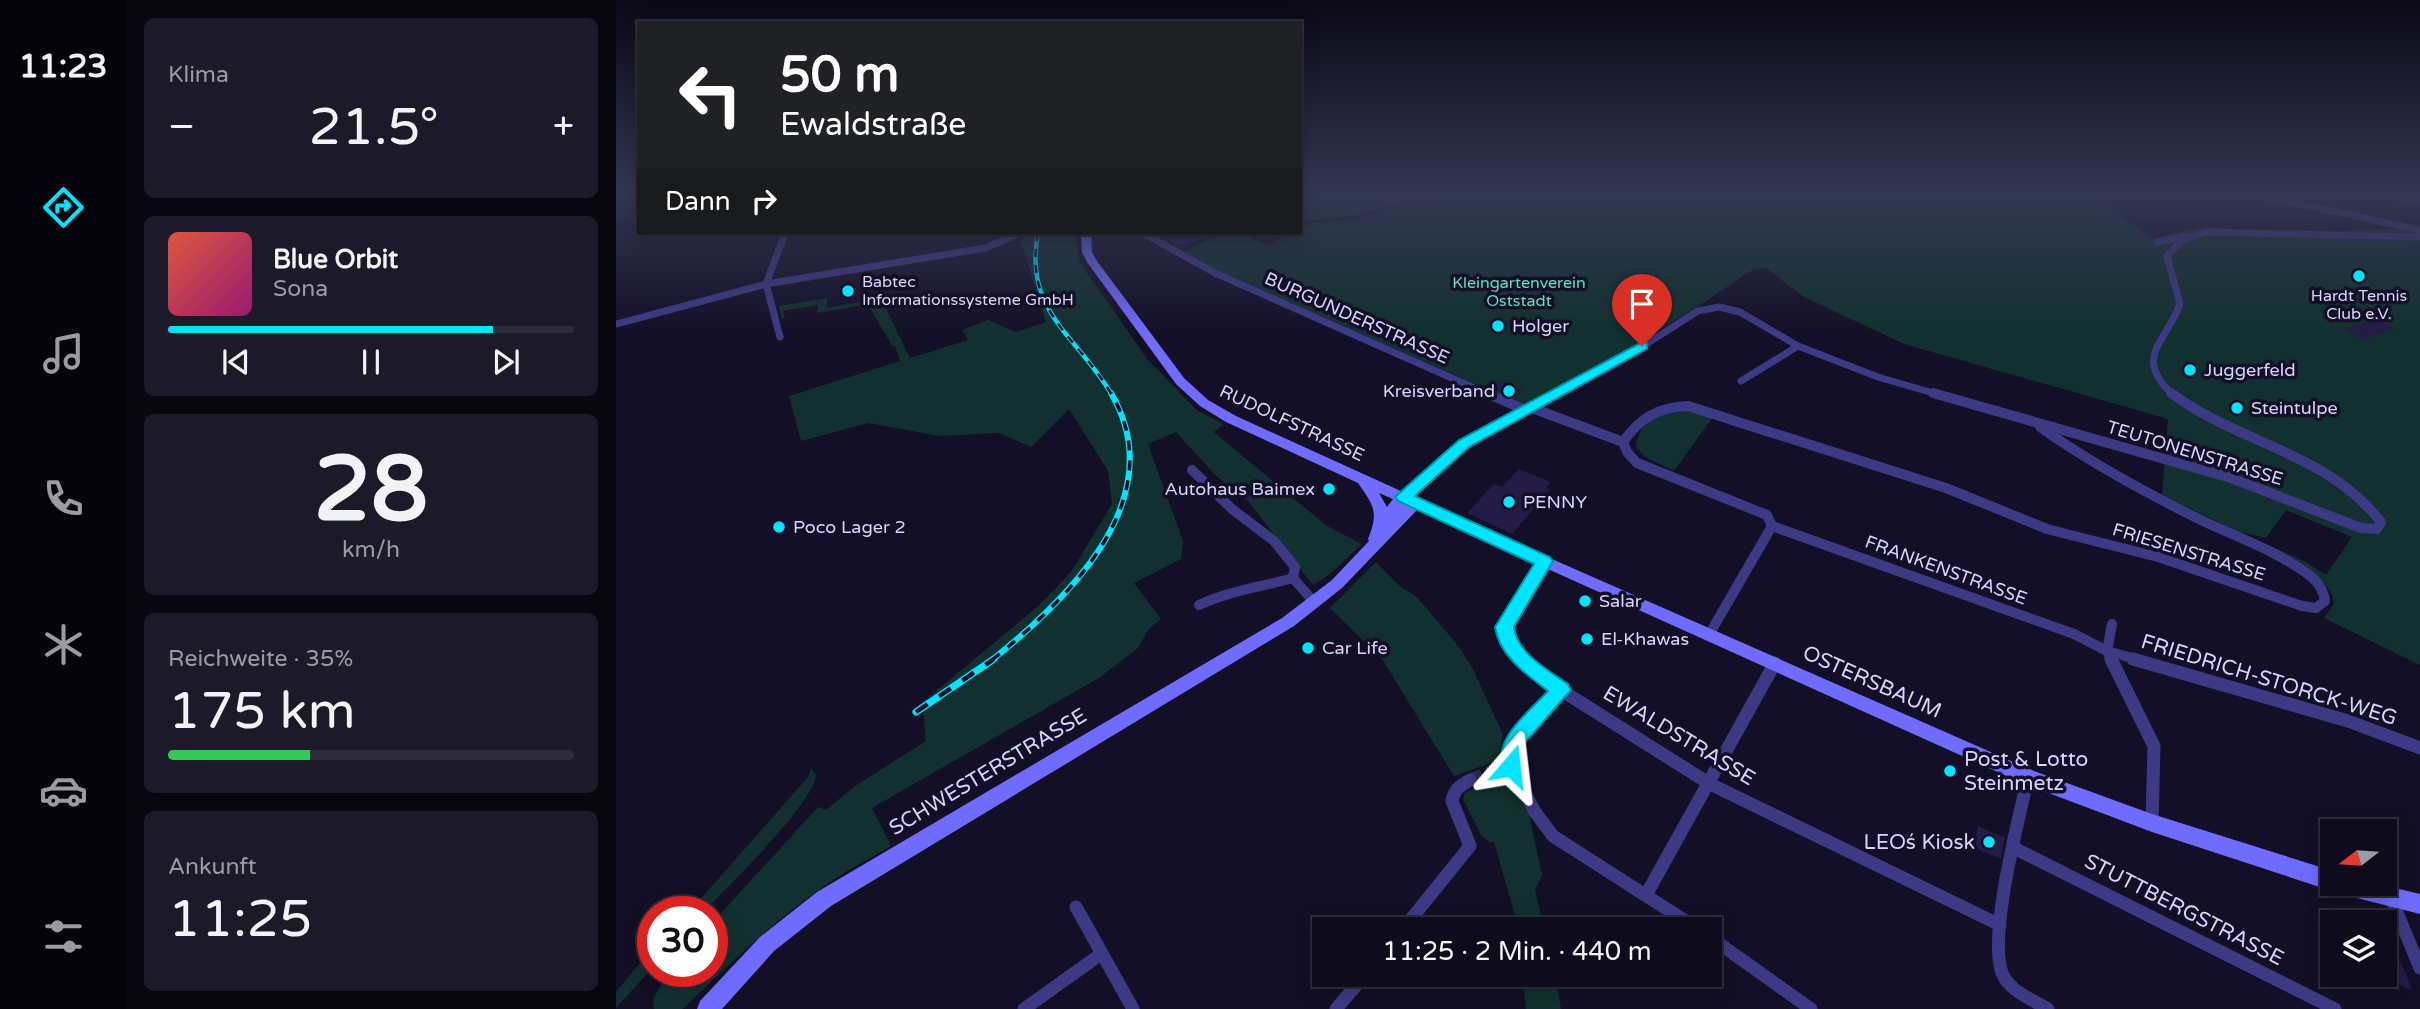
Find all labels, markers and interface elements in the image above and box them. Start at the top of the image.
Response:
text: 50 m [780,46,899,105]
text: 11:23 [19,48,107,86]
icon: left [665,49,756,140]
text: Klima [168,61,229,89]
text: 21.5° [309,96,439,159]
text: − [168,104,195,150]
text: + [553,104,574,150]
text: Ewaldstraße [780,106,966,144]
icon: right [745,182,783,220]
icon: directions [39,183,88,232]
text: Dann [665,186,731,217]
text: Blue Orbit [273,244,398,275]
street label: BURGUNDERSTRASSE [1261,267,1453,369]
marker: Hardt Tennis Club e.V. [2351,268,2367,284]
place label: Babtec Informationssysteme GmbH [862,272,1074,310]
park label: Kleingartenverein Oststadt [1452,273,1586,311]
pin [1612,274,1672,346]
text: Sona [273,275,328,303]
marker: Babtec Informationssysteme GmbH [840,283,856,299]
icon: arrive [1623,285,1661,323]
place label: Hardt Tennis Club e.V. [2311,286,2407,324]
place label: Holger [1512,315,1569,337]
marker: Holger [1490,318,1506,334]
icon: music [39,329,88,378]
icon: previous [217,343,255,381]
icon: pause [352,343,390,381]
icon: next [487,343,525,381]
place label: Juggerfeld [2204,359,2296,381]
marker: Juggerfeld [2182,362,2198,378]
street label: RUDOLFSTRASSE [1216,380,1368,466]
place label: Kreisverband [1383,380,1495,402]
marker: Kreisverband [1501,383,1517,399]
place label: Steintulpe [2251,397,2338,419]
marker: Steintulpe [2229,400,2245,416]
street label: TEUTONENSTRASSE [2104,416,2286,490]
text: 28 [314,435,428,545]
icon: phone [39,474,88,523]
place label: Autohaus Baimex [1164,478,1315,500]
marker: Autohaus Baimex [1321,481,1337,497]
place label: PENNY [1523,491,1587,513]
marker: PENNY [1501,494,1517,510]
place label: Poco Lager 2 [793,516,906,538]
street label: FRIESENSTRASSE [2110,518,2268,586]
marker: Poco Lager 2 [771,519,787,535]
street label: FRANKENSTRASSE [1862,530,2030,610]
text: km/h [342,536,400,564]
place label: Salar [1599,590,1642,612]
marker: Salar [1577,593,1593,609]
icon: climate [39,620,88,669]
place label: El-Khawas [1601,628,1689,650]
street label: FRIEDRICH-STORCK-WEG [2138,629,2400,731]
marker: El-Khawas [1579,631,1595,647]
place label: Car Life [1322,637,1388,659]
marker: Car Life [1300,640,1316,656]
street label: OSTERSBAUM [1799,640,1945,724]
text: Reichweite · 35% [168,645,353,673]
text: 175 km [168,680,356,743]
street label: EWALDSTRASSE [1598,681,1760,791]
street label: SCHWESTERSTRASSE [885,703,1091,841]
position arrow [1474,729,1548,803]
place label: Post & Lotto Steinmetz [1964,747,2088,796]
marker: Post & Lotto Steinmetz [1942,763,1958,779]
icon: car [39,766,88,815]
north arrow [2320,819,2398,896]
map controls [2320,819,2397,987]
place label: LEOś Kiosk [1864,830,1975,855]
marker: LEOś Kiosk [1981,834,1997,850]
street label: STUTTBERGSTRASSE [2080,849,2288,971]
text: Ankunft [168,853,257,881]
text: 11:25 [168,888,312,951]
speed limit sign: 30 [637,896,728,987]
button: layers [2320,910,2397,987]
icon: filters [39,912,88,961]
text: 11:25 · 2 Min. · 440 m [1382,936,1652,967]

